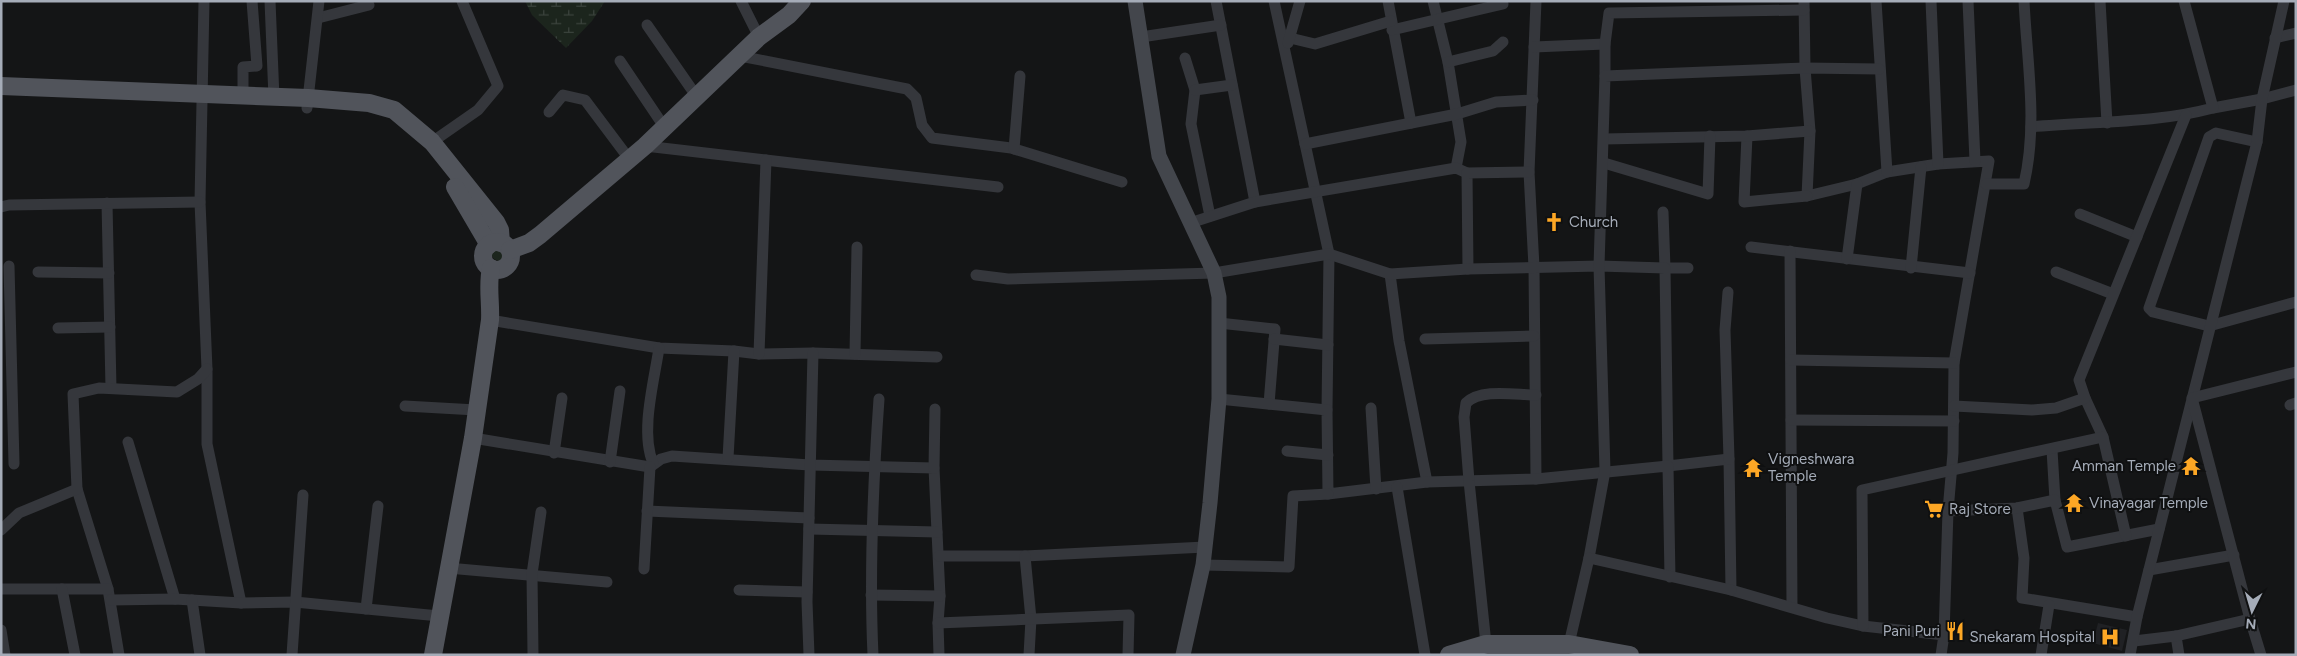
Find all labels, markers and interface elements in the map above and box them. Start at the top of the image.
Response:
church icon: Church [1543,211,1565,233]
place label: Church [1569,213,1618,231]
place label: Vigneshwara Temple [1768,450,1854,485]
temple icon: Amman Temple [2180,455,2202,477]
temple icon: Vigneshwara Temple [1742,457,1764,479]
place label: Amman Temple [2072,457,2176,475]
temple icon: Vinayagar Temple [2063,492,2085,514]
place label: Vinayagar Temple [2089,494,2208,512]
supermarket icon: Raj Store [1923,498,1945,520]
place label: Raj Store [1949,500,2011,518]
north arrow [2227,586,2277,636]
text: N [2245,615,2257,632]
restaurant icon: Pani Puri [1944,620,1966,642]
place label: Pani Puri [1883,622,1940,640]
hospital icon: Snekaram Hospital [2099,626,2121,648]
place label: Snekaram Hospital [1969,628,2095,646]

